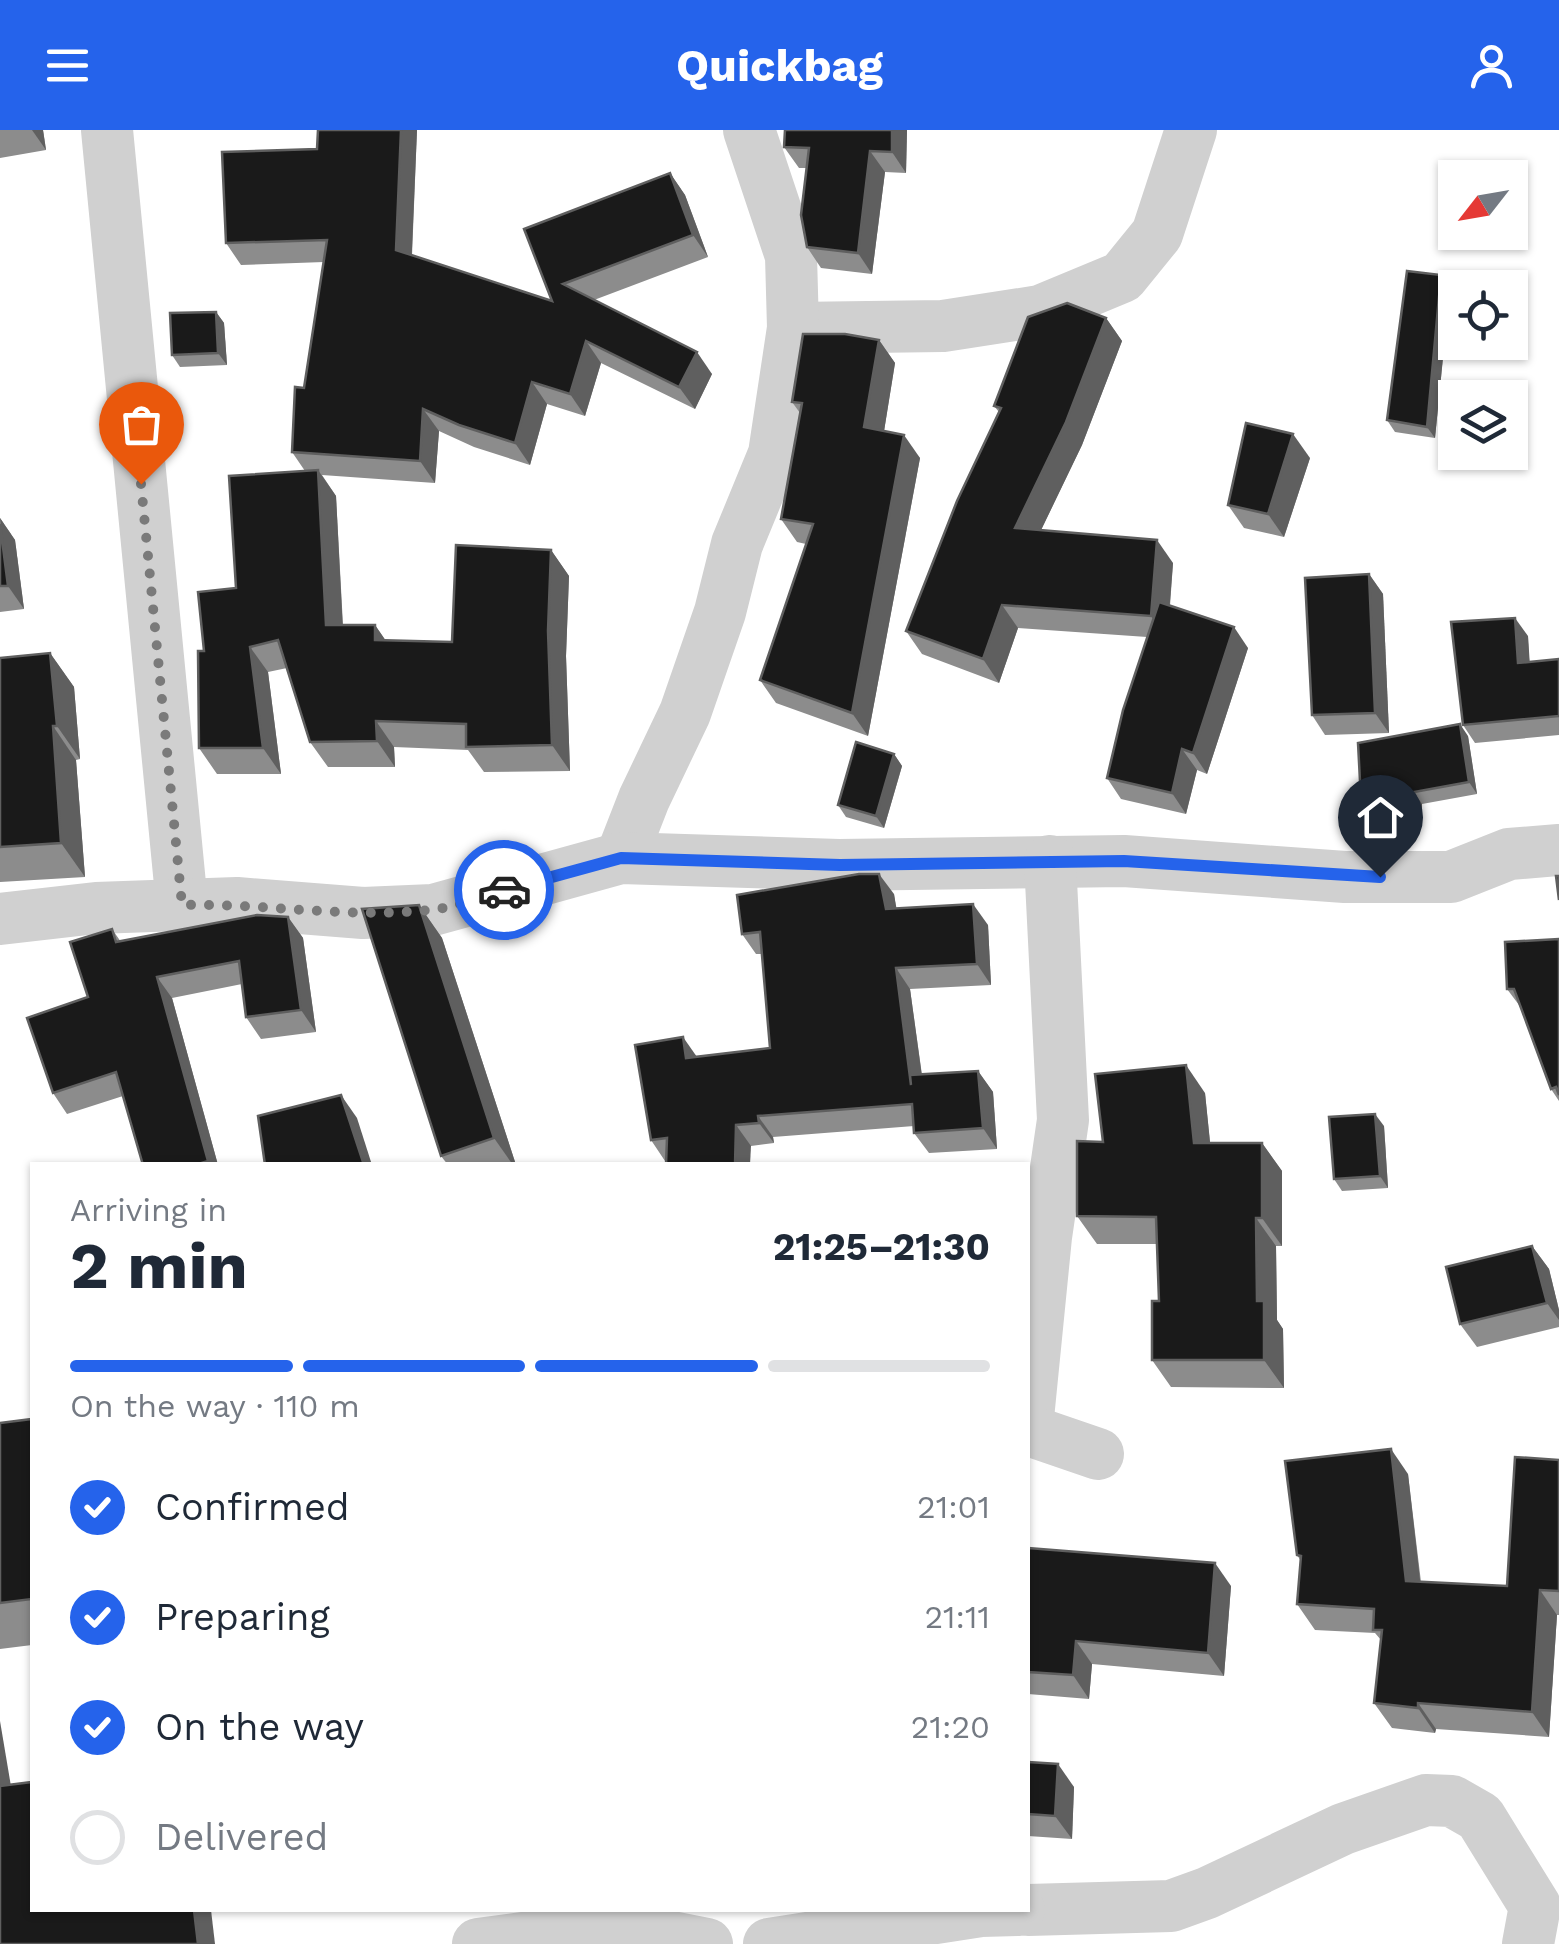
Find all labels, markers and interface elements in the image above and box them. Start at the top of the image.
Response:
icon: menu [40,38,95,93]
icon: person [1464,38,1519,93]
text: Quickbag [676,39,883,92]
north arrow [1438,160,1528,250]
map controls [1438,160,1528,470]
button: locate [1438,270,1528,360]
button: layers [1438,380,1528,470]
pin [99,382,184,485]
icon: bag [114,397,169,452]
pin [1338,775,1423,878]
icon: home [1353,790,1408,845]
courier [454,840,554,940]
icon: car [477,863,532,918]
text: Arriving in [70,1191,227,1229]
text: 21:25–21:30 [773,1225,990,1269]
text: 2 min [70,1228,248,1304]
text: On the way · 110 m [70,1387,360,1425]
icon: check [70,1480,125,1535]
text: Confirmed [155,1485,350,1529]
text: 21:01 [917,1488,990,1526]
icon: check [70,1590,125,1645]
text: Preparing [155,1595,330,1639]
text: 21:11 [924,1598,990,1636]
icon: check [70,1700,125,1755]
text: On the way [155,1705,364,1749]
text: 21:20 [911,1708,990,1746]
text: Delivered [155,1815,328,1859]

